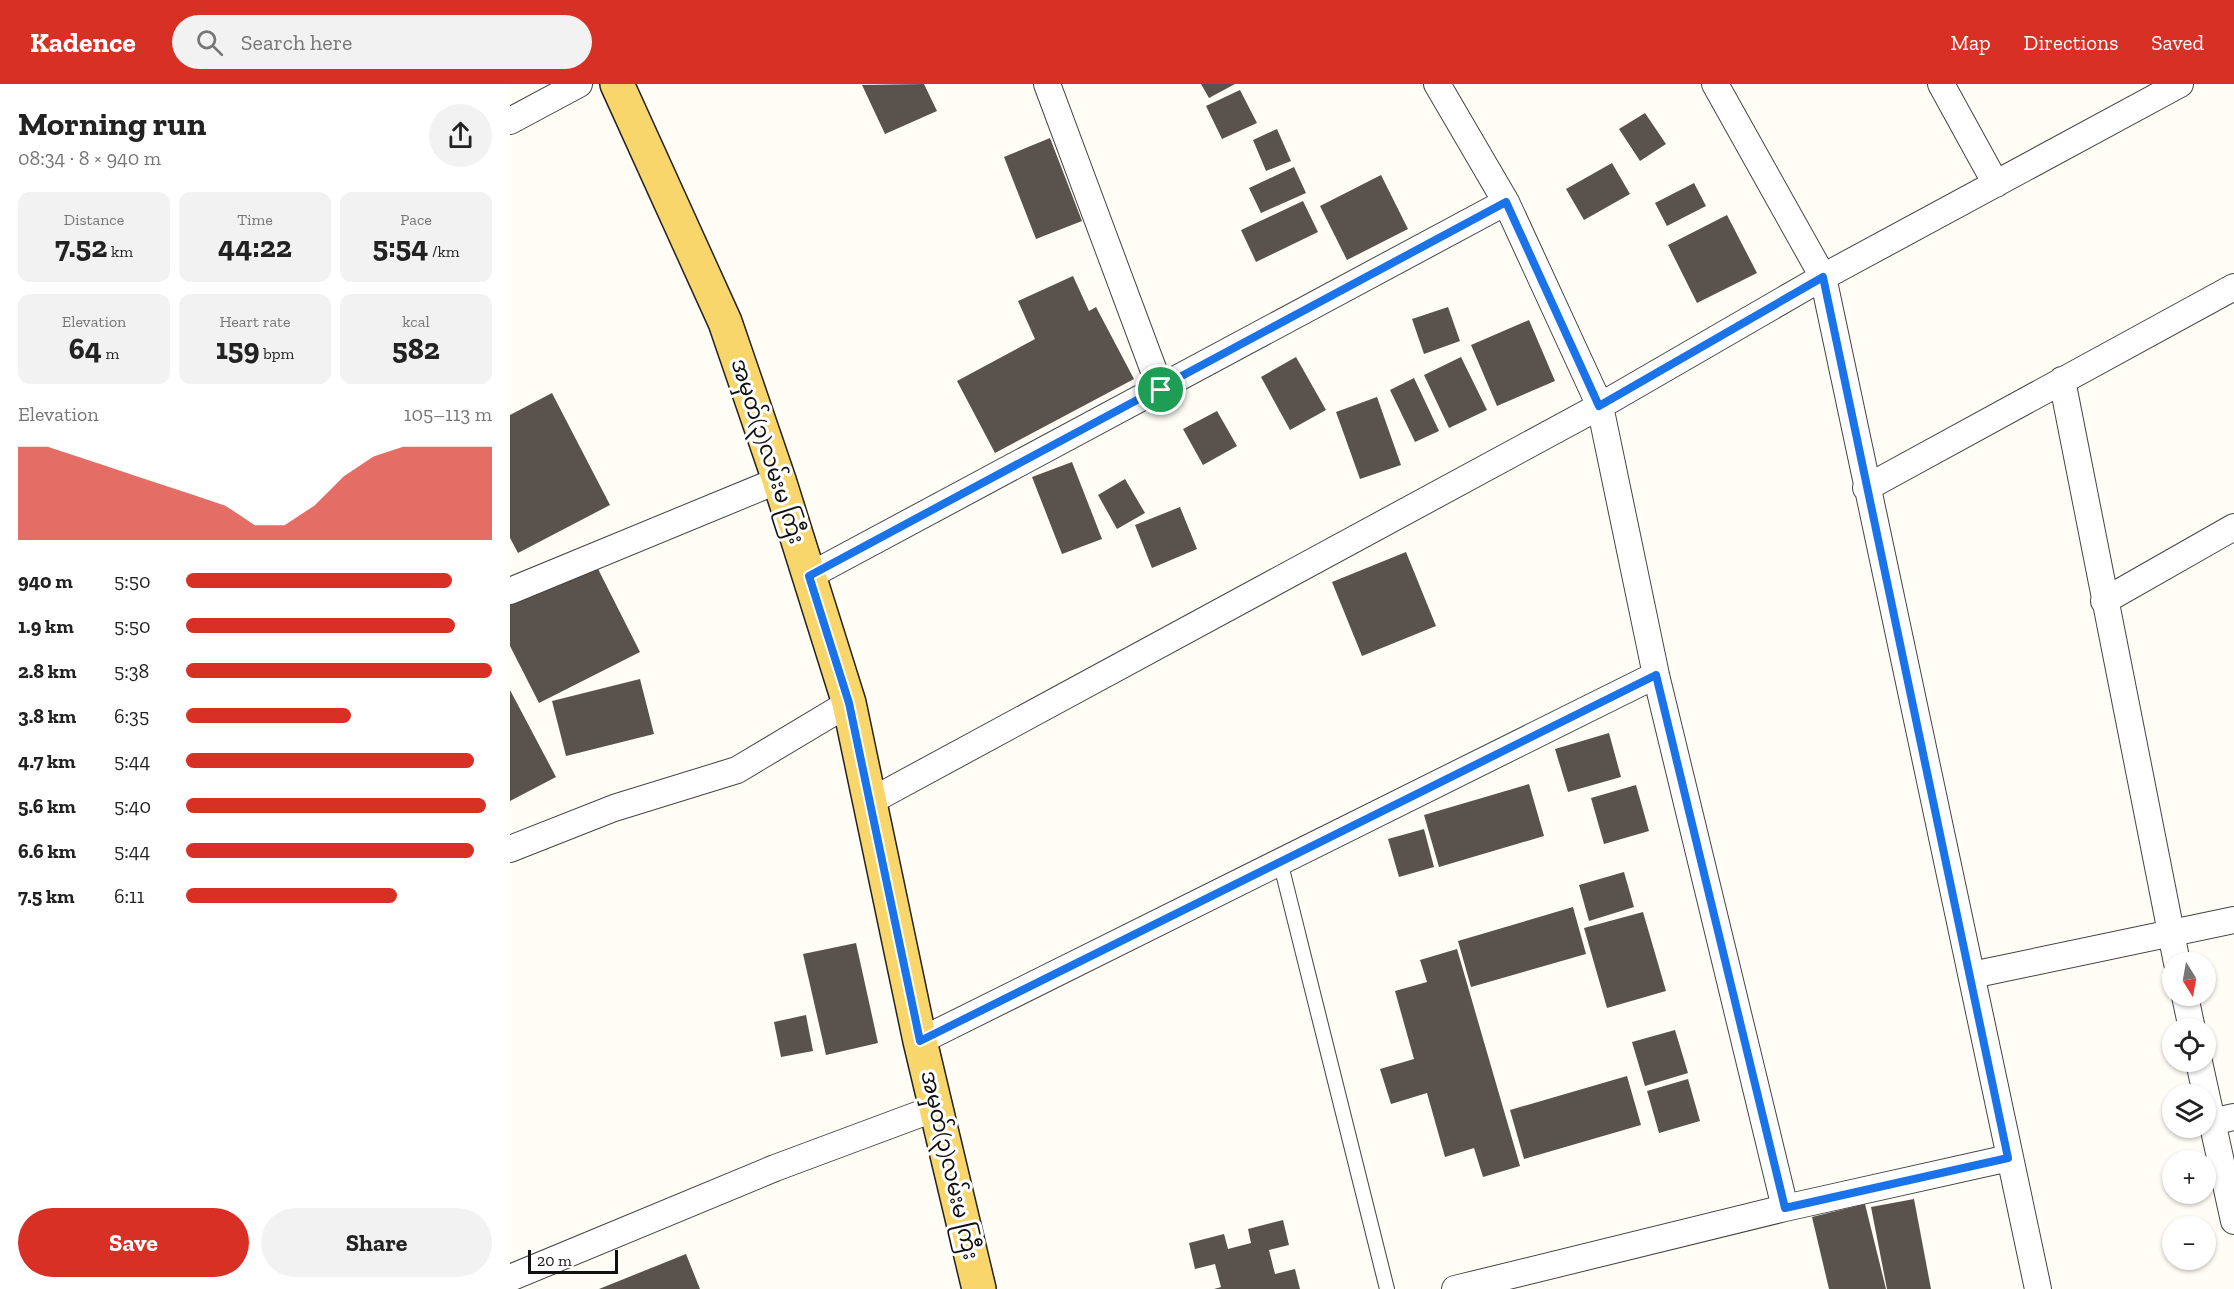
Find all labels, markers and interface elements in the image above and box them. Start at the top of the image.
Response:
search box [172,15,592,69]
text: Kadence [30,26,136,59]
icon: search [193,26,226,59]
text: Search here [241,29,352,56]
text: Map [1951,30,1991,55]
text: Directions [2024,30,2118,55]
text: Saved [2151,30,2204,55]
text: Morning run [18,104,206,143]
button: share [429,104,492,167]
text: 08:34 · 8 × 940 m [18,146,161,170]
text: Distance [64,210,124,229]
text: Time [237,210,273,229]
text: Pace [400,210,432,229]
text: 7.52 [55,229,107,265]
text: 44:22 [218,229,292,265]
text: 5:54 [372,229,428,265]
text: km [107,242,133,261]
text: /km [428,242,460,261]
text: Elevation [62,312,126,331]
text: Heart rate [219,312,291,331]
text: kcal [402,312,430,331]
text: 64 [69,331,102,367]
text: 159 [216,331,260,367]
text: 582 [392,331,440,367]
text: m [102,344,119,363]
text: bpm [260,344,294,363]
street label: အမှတ်(၃)လမ်းမ ကြီး [721,354,813,548]
pin [1135,364,1186,415]
icon: arrive [1144,373,1177,406]
text: Elevation [18,402,99,426]
text: 105–113 m [404,402,492,426]
text: 940 m [18,569,73,593]
text: 5:50 [114,569,150,593]
text: 1.9 km [18,614,74,638]
text: 5:50 [114,614,150,638]
text: 2.8 km [18,659,76,683]
text: 5:38 [114,659,149,683]
text: 3.8 km [18,704,76,728]
text: 6:35 [114,704,149,728]
text: 4.7 km [18,749,76,773]
text: 5:44 [114,749,150,773]
text: 5.6 km [18,794,76,818]
text: 5:40 [114,794,151,818]
text: 6.6 km [18,839,76,863]
text: 5:44 [114,839,150,863]
text: 7.5 km [18,884,74,908]
text: 6:11 [114,884,145,908]
north arrow [2162,952,2216,1006]
map controls [2162,952,2216,1270]
button: locate [2162,1018,2216,1072]
street label: အမှတ်(၃)လမ်းမ ကြီး [911,1067,987,1263]
button: layers [2162,1084,2216,1138]
button: + [2162,1150,2216,1204]
button: Save [18,1208,249,1277]
button: Share [261,1208,492,1277]
button: − [2162,1216,2216,1270]
scale bar [528,1247,618,1274]
text: 20 m [537,1251,572,1270]

